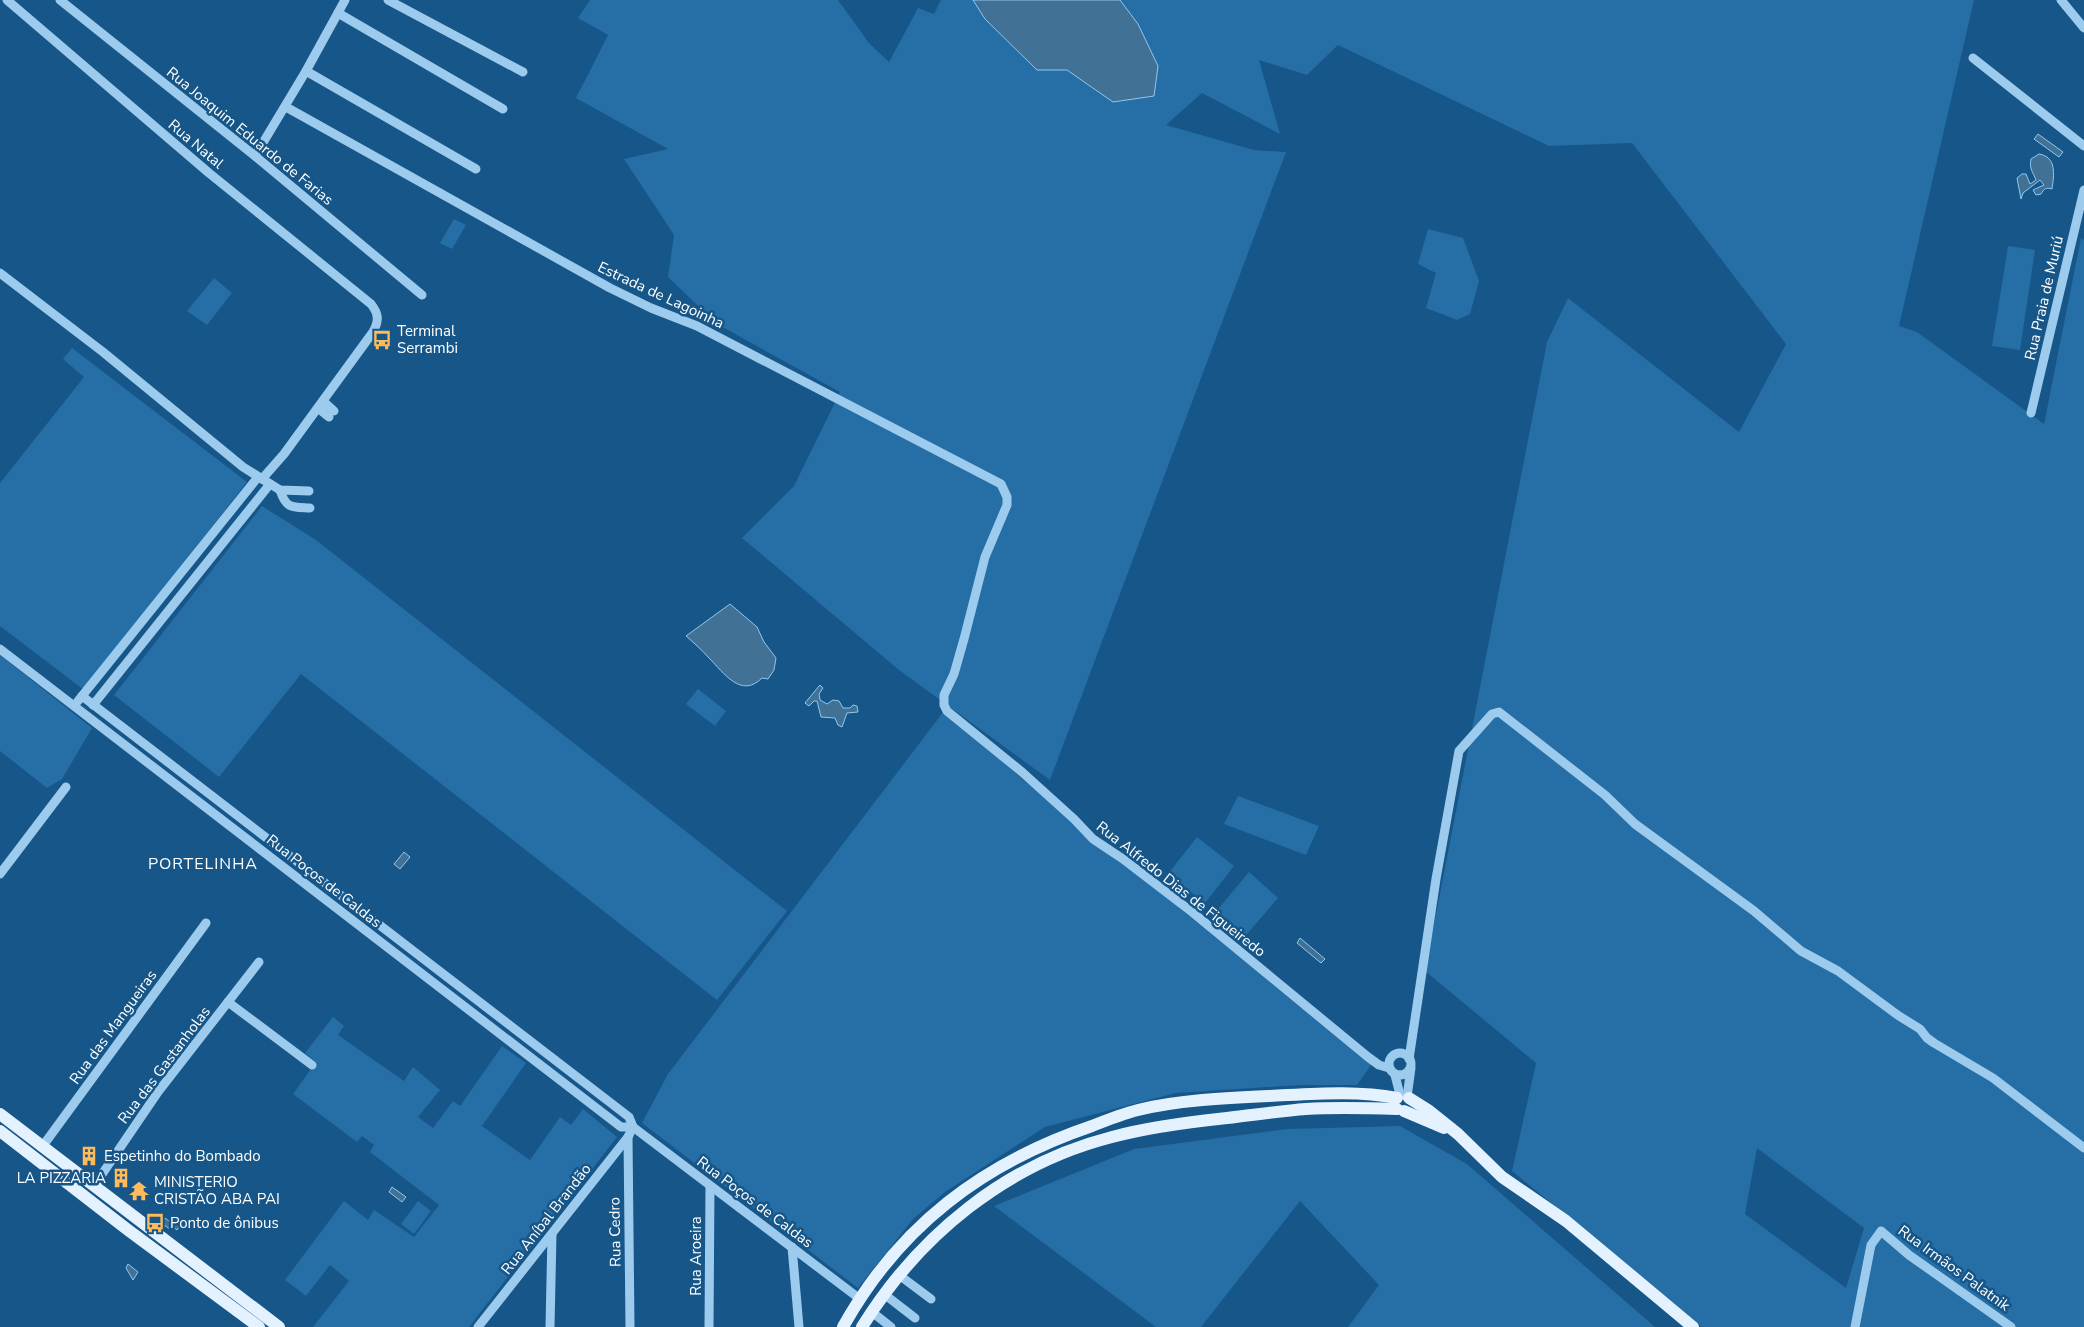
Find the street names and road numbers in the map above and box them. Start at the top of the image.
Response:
street label: Rua Joaquim Eduardo de Farias [162,62,338,210]
street label: Rua Natal [164,115,228,174]
street label: Rua Praia de Muriú [2020,234,2068,362]
street label: Estrada de Lagoinha [595,257,727,333]
street label: Rua Alfredo Dias de Figueiredo [1092,817,1270,961]
street label: Rua Poços de Caldas [262,830,386,932]
street label: Rua das Mangueiras [65,966,161,1088]
street label: Rua das Gastanholas [113,1002,215,1128]
street label: Rua Poços de Caldas [693,1152,817,1252]
street label: Rua Aníbal Brandão [496,1160,596,1278]
street label: Rua Cedro [604,1197,626,1267]
street label: Rua Aroeira [686,1216,706,1296]
street label: Rua Irmãos Palatnik [1894,1221,2014,1316]

